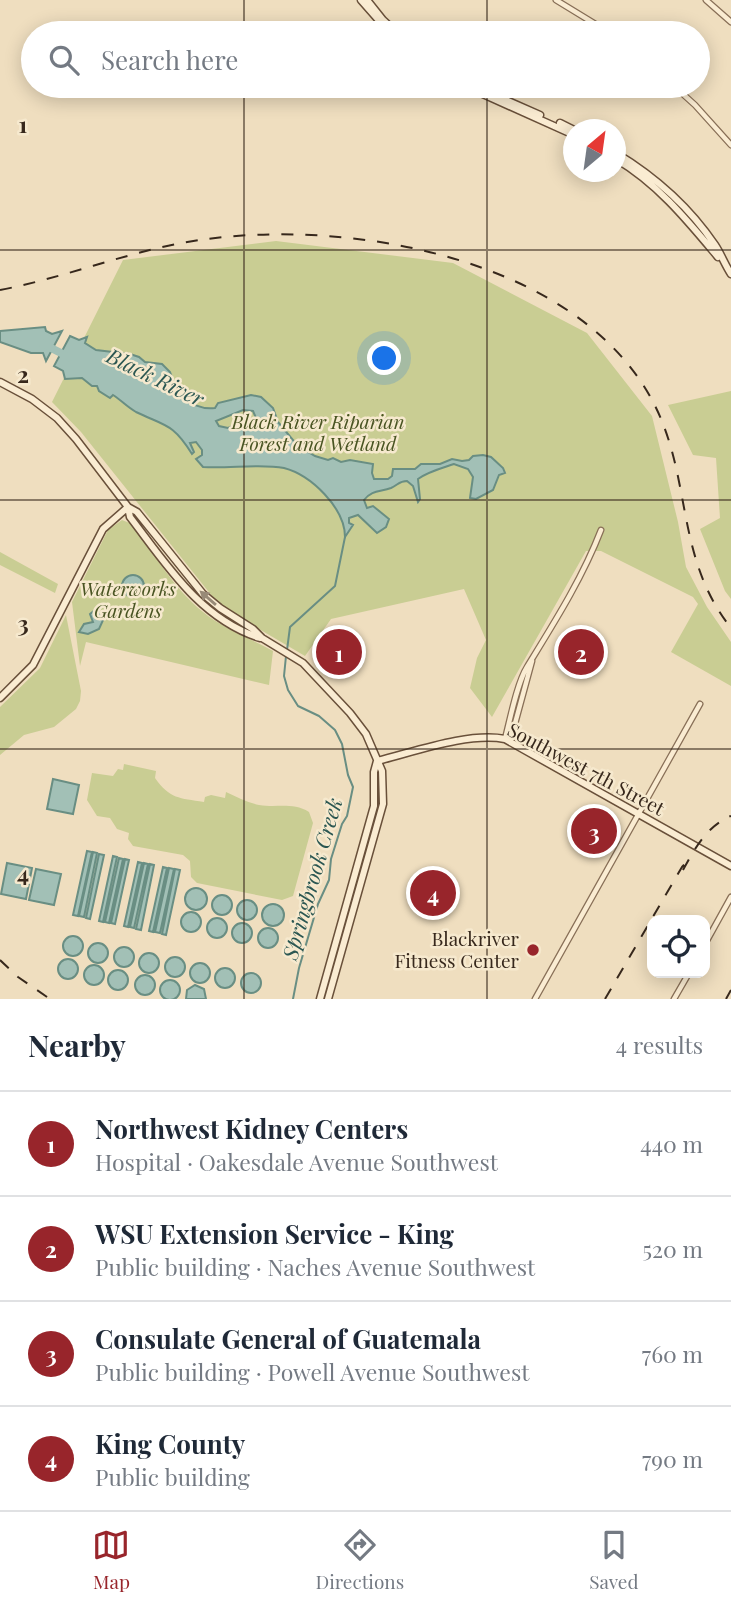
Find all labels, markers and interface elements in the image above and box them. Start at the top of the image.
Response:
search box [21,21,710,98]
icon: search [45,41,83,79]
text: Search here [101,42,238,77]
text: 1 [19,108,28,139]
north arrow [563,119,626,182]
water label: Black River [102,340,210,412]
your location [367,341,401,375]
text: 2 [17,358,29,389]
park label: Black River Riparian Forest and Wetland [230,408,405,456]
park label: Waterworks Gardens [80,575,176,623]
one-way arrow [199,590,217,606]
text: 3 [17,607,29,638]
pin: 1 [316,626,362,678]
pin: 2 [558,626,604,678]
street label: Southwest 7th Street [503,716,670,821]
water label: Springbrook Creek [274,794,348,964]
pin: 3 [571,805,617,857]
text: 4 [17,857,29,888]
pin: 4 [410,867,456,919]
map controls [647,915,710,978]
button: locate [647,915,710,978]
place label: Blackriver Fitness Center [394,925,520,973]
marker: Blackriver Fitness Center [525,942,541,958]
text: Nearby [28,1025,126,1065]
text: 4 results [616,1029,703,1060]
text: Northwest Kidney Centers [95,1111,408,1146]
text: 1 [47,1128,55,1159]
text: 440 m [640,1128,703,1159]
text: Hospital · Oakesdale Avenue Southwest [95,1146,498,1177]
text: WSU Extension Service - King [95,1216,454,1251]
text: 2 [45,1233,57,1264]
text: 520 m [642,1233,703,1264]
text: Public building · Naches Avenue Southwest [95,1251,535,1282]
text: Consulate General of Guatemala [95,1321,481,1356]
text: 3 [45,1338,57,1369]
text: 760 m [642,1338,703,1369]
text: Public building · Powell Avenue Southwest [95,1356,529,1387]
text: King County [95,1426,245,1461]
text: 4 [45,1443,57,1474]
text: 790 m [642,1443,703,1474]
text: Public building [95,1461,250,1492]
tab: Map [92,1526,130,1594]
tab: Directions [315,1526,404,1594]
tab: Saved [589,1526,639,1594]

